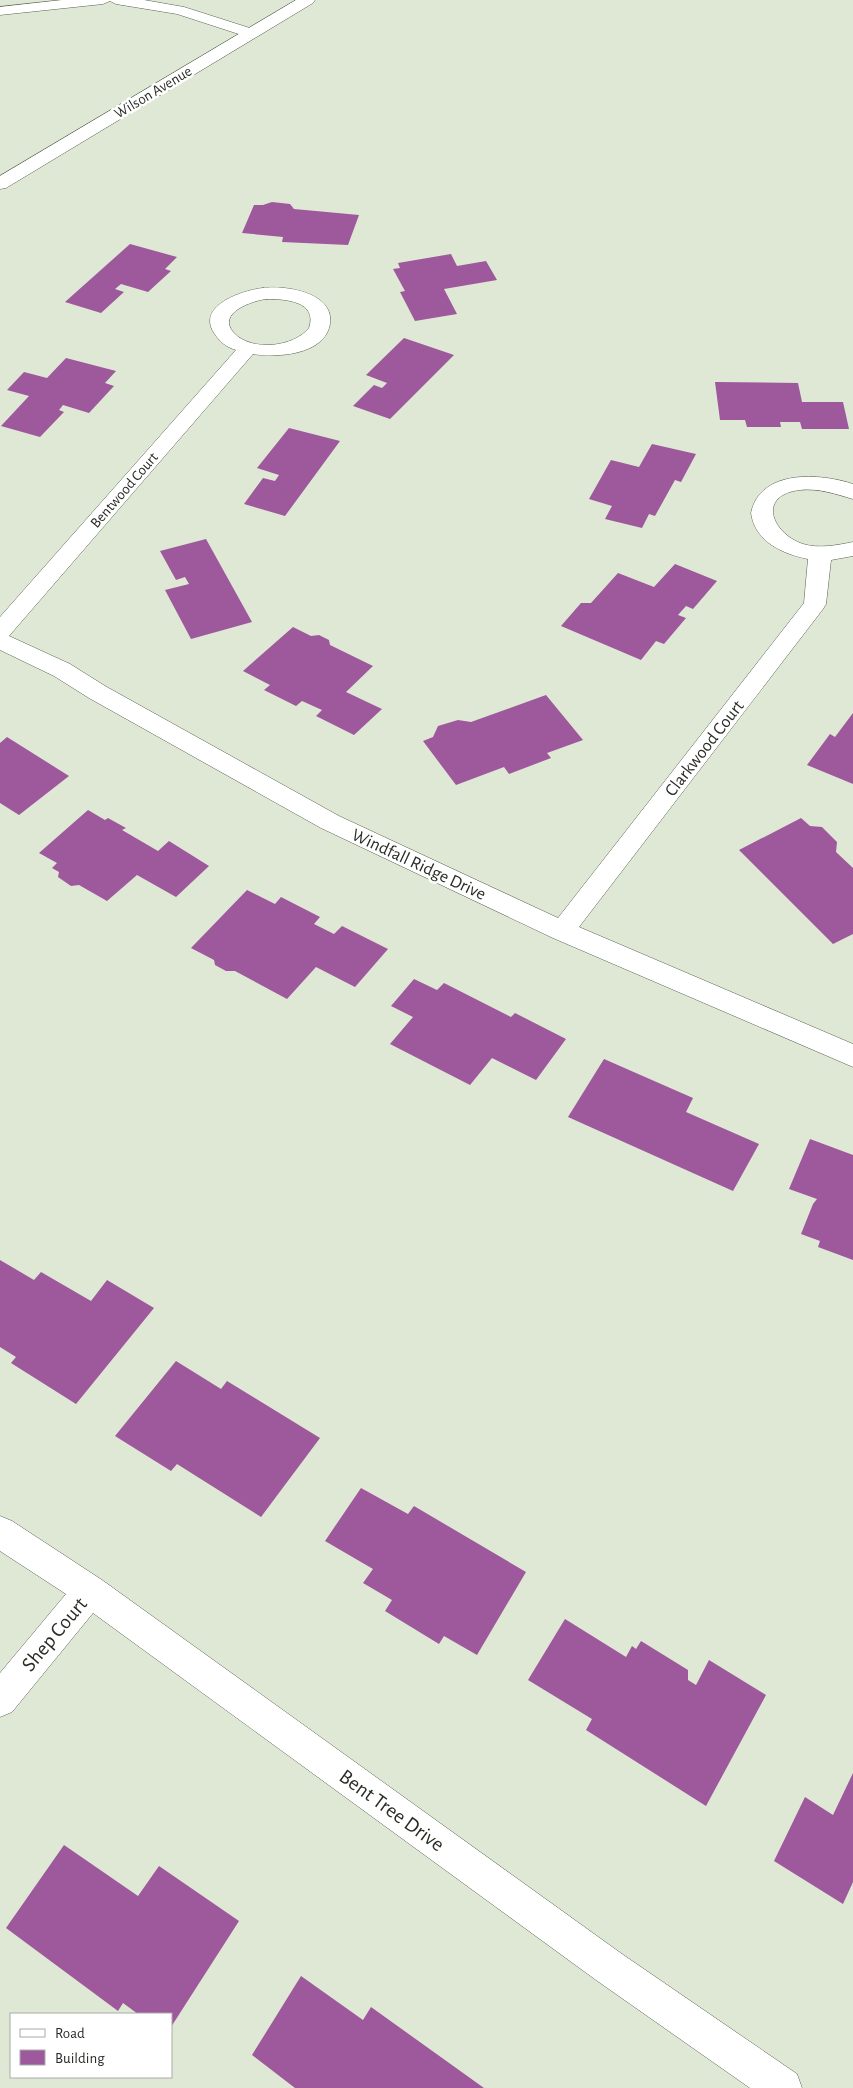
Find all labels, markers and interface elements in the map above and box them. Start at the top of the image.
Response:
street label: Wilson Avenue [112,63,195,121]
street label: Bentwood Court [88,450,161,531]
street label: Clarkwood Court [662,697,748,800]
street label: Windfall Ridge Drive [349,826,488,904]
street label: Shep Court [18,1593,91,1675]
street label: Bent Tree Drive [335,1765,448,1855]
legend [10,2013,172,2078]
text: Road [55,2026,85,2041]
text: Building [55,2051,105,2066]

